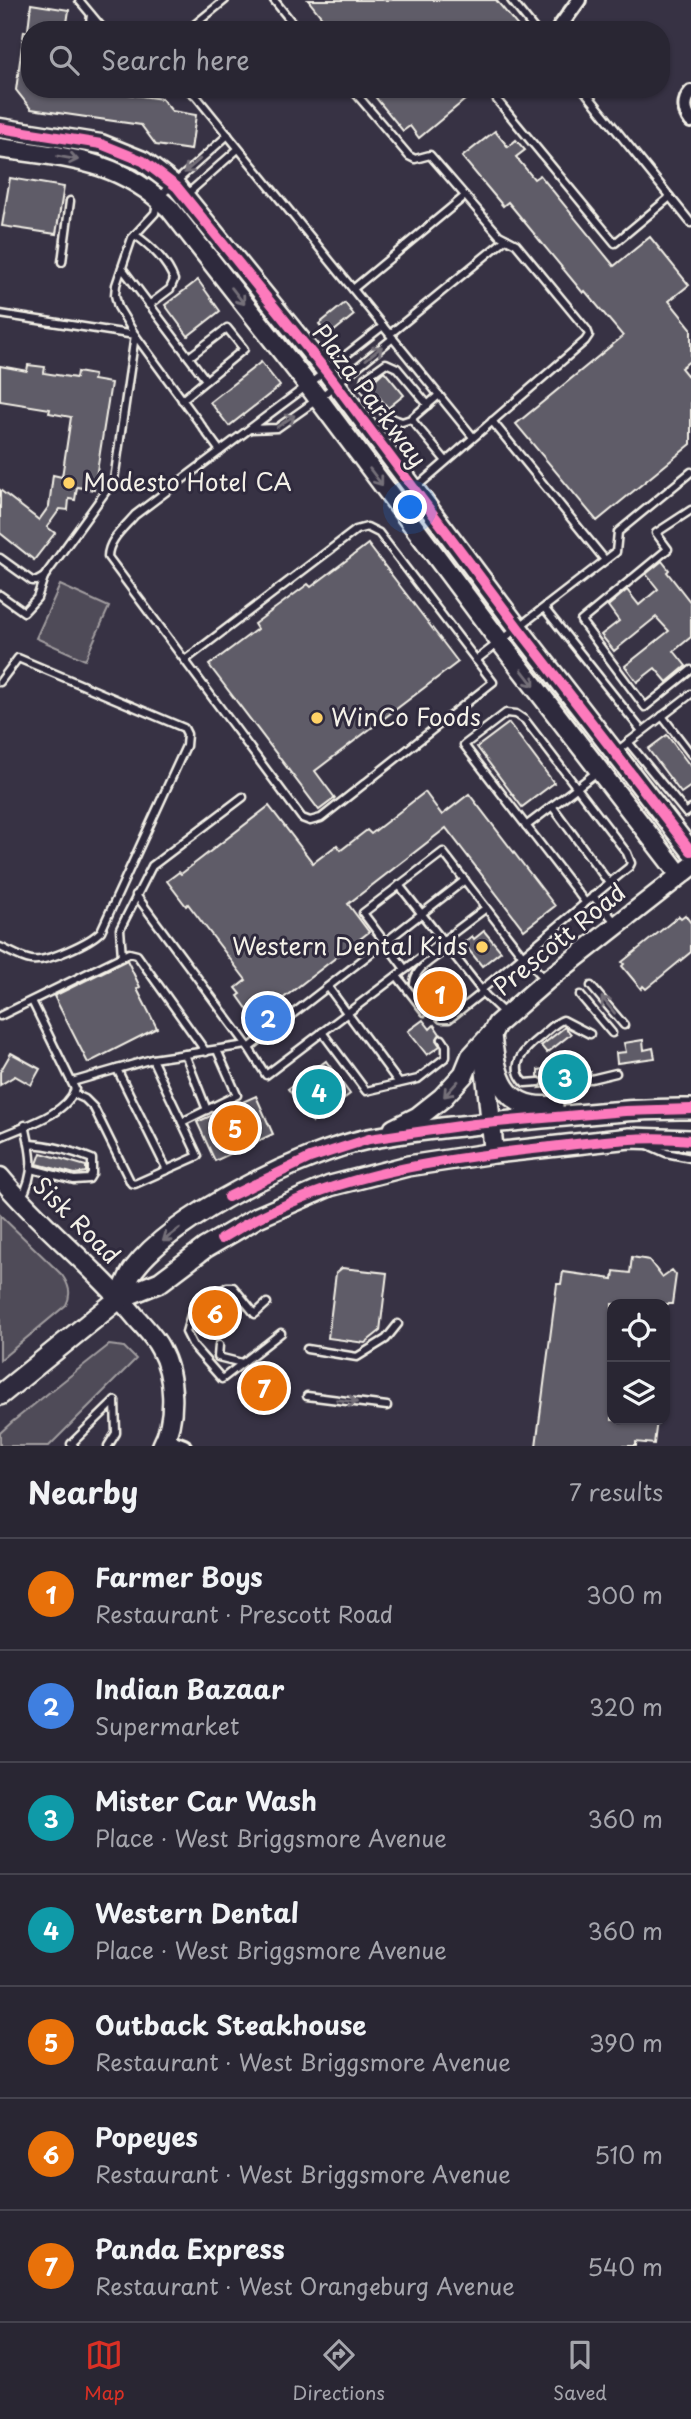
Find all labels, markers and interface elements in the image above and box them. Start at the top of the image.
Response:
search box [21,21,670,98]
text: Search here [101,40,250,79]
icon: search [45,41,83,79]
one-way arrow [56,152,78,165]
one-way arrow [184,158,202,174]
one-way arrow [231,286,246,305]
street label: Plaza Parkway [305,316,436,474]
one-way arrow [365,345,383,361]
one-way arrow [276,414,295,428]
place label: Modesto Hotel CA [83,463,292,499]
one-way arrow [369,467,384,486]
marker: Modesto Hotel CA [61,475,77,491]
your location [393,490,427,524]
one-way arrow [521,668,536,686]
place label: WinCo Foods [331,698,481,734]
marker: WinCo Foods [309,710,325,726]
street label: Prescott Road [485,874,633,1003]
place label: Western Dental Kids [232,927,468,963]
marker: Western Dental Kids [474,939,490,955]
pin: 1 [417,968,463,1020]
pin: 2 [245,992,291,1044]
one-way arrow [600,997,615,1015]
pin: 3 [542,1051,588,1103]
pin: 4 [296,1066,342,1118]
one-way arrow [442,1080,459,1097]
pin: 5 [212,1102,258,1154]
street label: Sisk Road [25,1168,129,1272]
one-way arrow [163,1227,181,1242]
pin: 6 [192,1287,238,1339]
map controls [607,1299,670,1425]
button: locate [607,1299,670,1362]
pin: 7 [241,1362,287,1414]
button: layers [607,1362,670,1425]
one-way arrow [335,1394,358,1407]
text: Nearby [28,1469,138,1514]
text: 7 results [569,1474,663,1509]
text: Farmer Boys [95,1557,263,1596]
text: 1 [46,1577,57,1612]
text: 300 m [586,1577,663,1612]
text: Restaurant · Prescott Road [95,1596,393,1631]
text: Indian Bazaar [95,1669,284,1708]
text: 2 [43,1689,59,1724]
text: 320 m [589,1689,663,1724]
text: Supermarket [95,1708,239,1743]
text: Mister Car Wash [95,1781,317,1820]
text: 3 [43,1801,59,1836]
text: 360 m [588,1801,663,1836]
text: Place · West Briggsmore Avenue [95,1820,447,1855]
text: Western Dental [95,1893,299,1932]
text: 4 [43,1913,59,1948]
text: 360 m [588,1913,663,1948]
text: Place · West Briggsmore Avenue [95,1932,447,1967]
text: Outback Steakhouse [95,2005,367,2044]
text: 5 [44,2025,58,2060]
text: 390 m [589,2025,663,2060]
text: Restaurant · West Briggsmore Avenue [95,2044,511,2079]
text: Popeyes [95,2117,198,2156]
text: 6 [43,2137,59,2172]
text: 510 m [594,2137,663,2172]
text: Restaurant · West Briggsmore Avenue [95,2156,511,2191]
text: Panda Express [95,2229,285,2268]
text: 7 [44,2249,58,2284]
text: 540 m [587,2249,663,2284]
text: Restaurant · West Orangeburg Avenue [95,2268,515,2303]
tab: Map [84,2336,125,2406]
tab: Directions [293,2336,385,2406]
tab: Saved [553,2336,607,2406]

